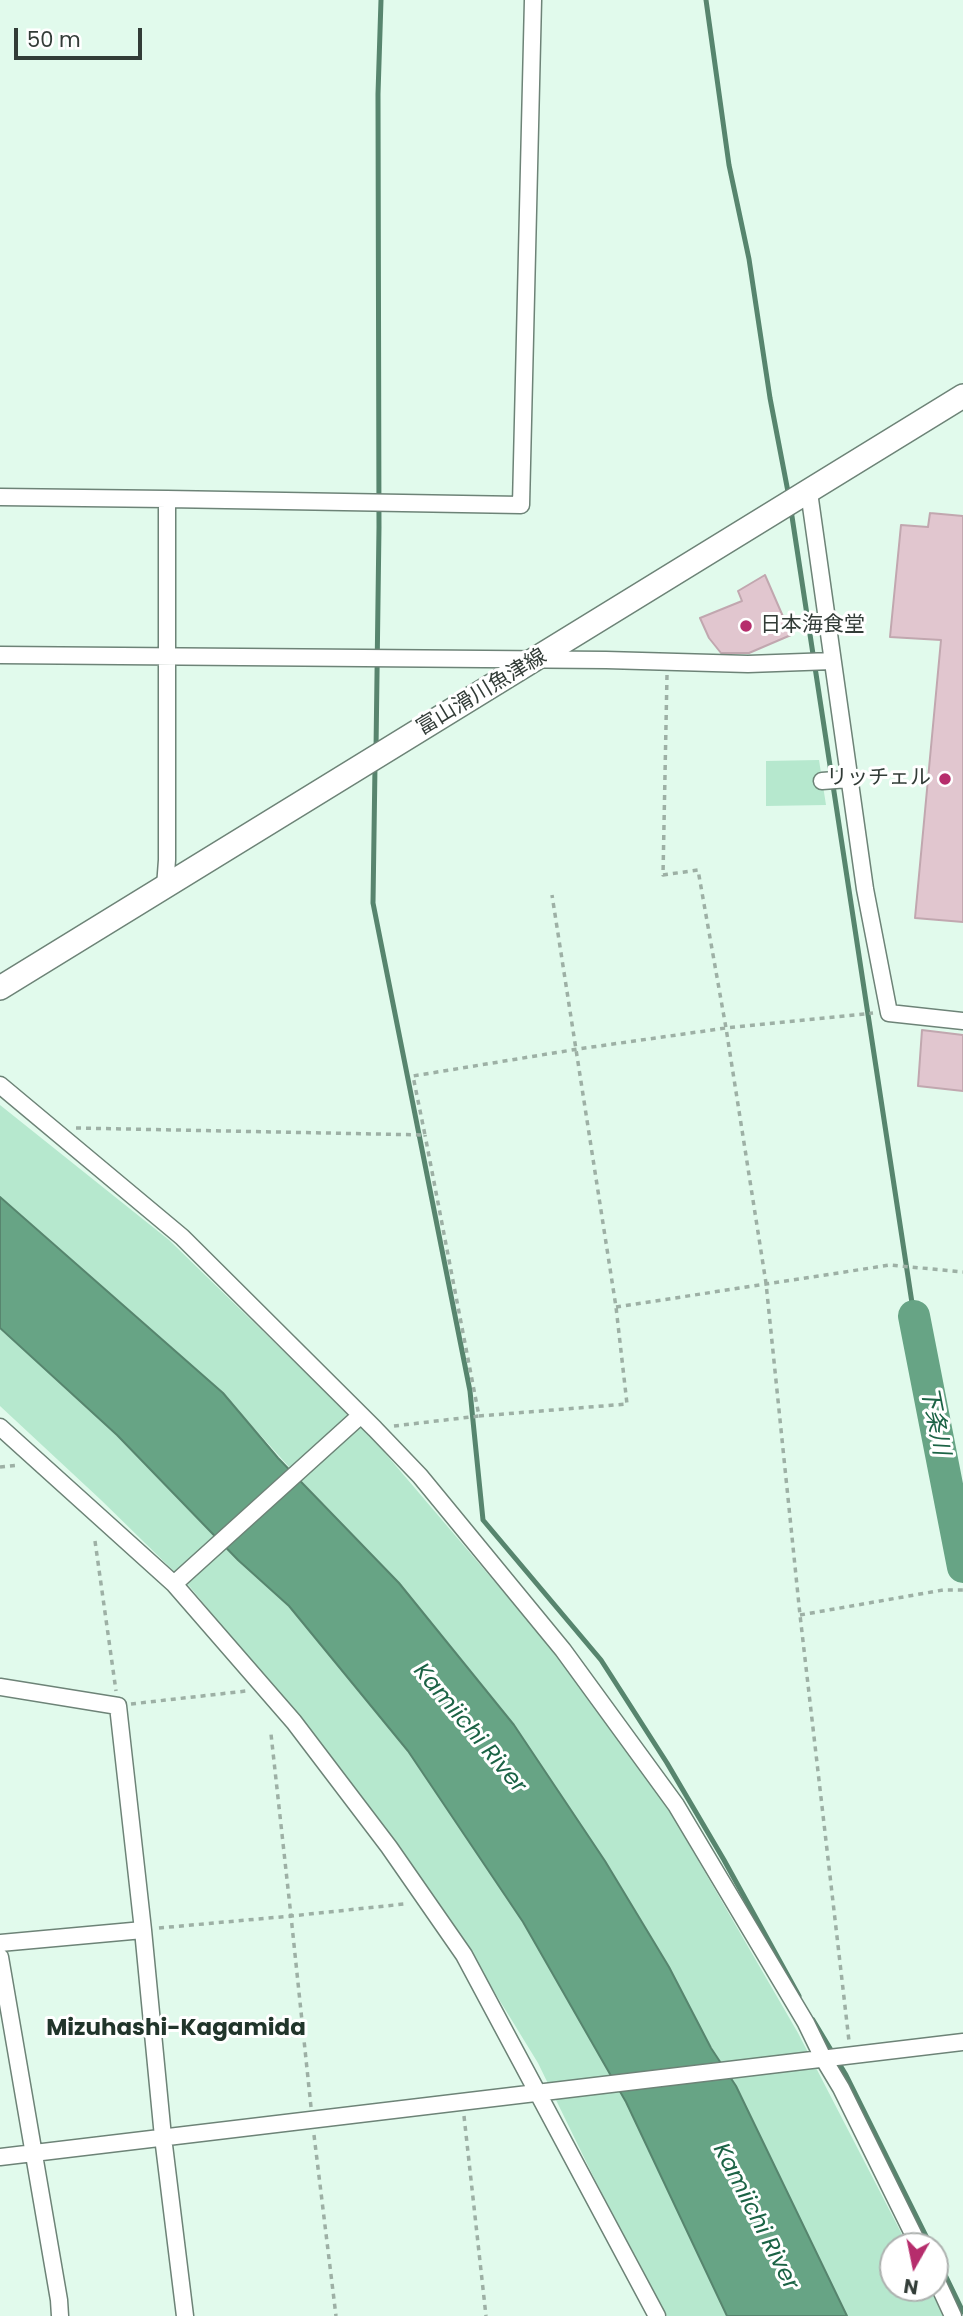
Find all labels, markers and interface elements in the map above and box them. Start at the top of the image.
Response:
scale bar [18,14,145,58]
text: 50 m [27,25,81,54]
place label: 日本海食堂 [760,613,865,639]
marker: 日本海食堂 [738,618,754,634]
street label: 富山滑川魚津線 [413,644,551,742]
place label: リッチェル [826,766,931,792]
marker: リッチェル [937,771,953,787]
water label: 下条川 [914,1385,954,1457]
water label: Kamiichi River [407,1658,531,1800]
district label: Mizuhashi-Kagamida [46,2015,306,2043]
water label: Kamiichi River [706,2139,804,2295]
north arrow [879,2232,949,2302]
text: N [902,2272,920,2301]

